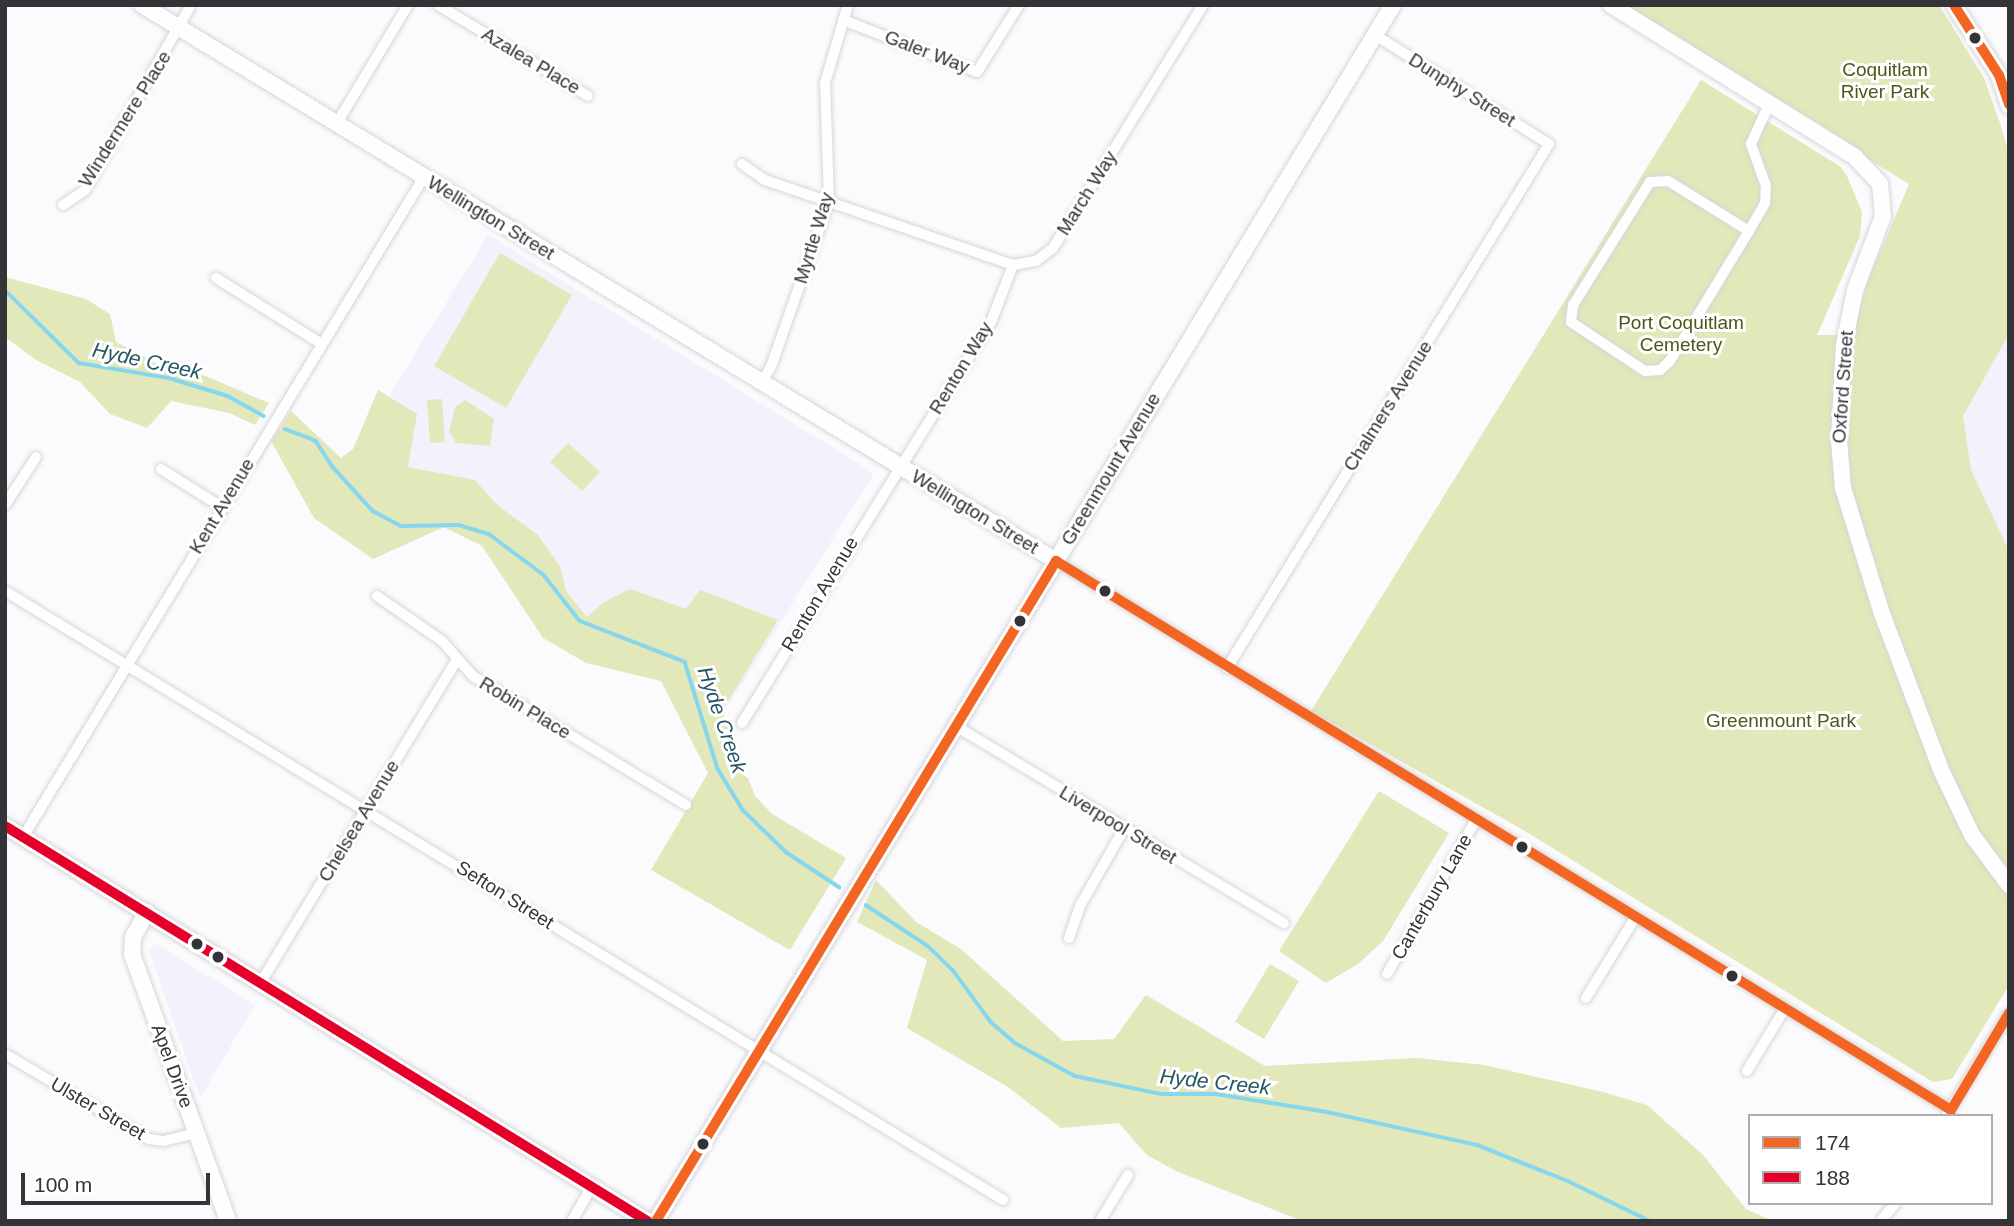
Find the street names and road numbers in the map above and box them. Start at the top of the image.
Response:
street label: Azalea Place [478,23,584,99]
street label: Galer Way [881,25,973,79]
street label: Windermere Place [74,47,176,191]
street label: Dunphy Street [1404,48,1520,132]
street label: March Way [1052,147,1122,239]
street label: Wellington Street [423,171,559,265]
street label: Myrtle Way [789,190,839,286]
street label: Renton Way [924,318,998,418]
street label: Oxford Street [1828,330,1858,444]
street label: Chalmers Avenue [1338,336,1438,476]
street label: Greenmount Avenue [1056,388,1166,550]
street label: Kent Avenue [184,454,260,558]
street label: Wellington Street [907,465,1043,559]
street label: Renton Avenue [777,532,863,656]
street label: Robin Place [475,672,575,744]
street label: Chelsea Avenue [313,756,405,886]
street label: Liverpool Street [1055,781,1181,869]
street label: Canterbury Lane [1387,830,1477,964]
street label: Sefton Street [452,856,558,934]
street label: Apel Drive [146,1021,198,1111]
street label: Ulster Street [47,1073,149,1145]

